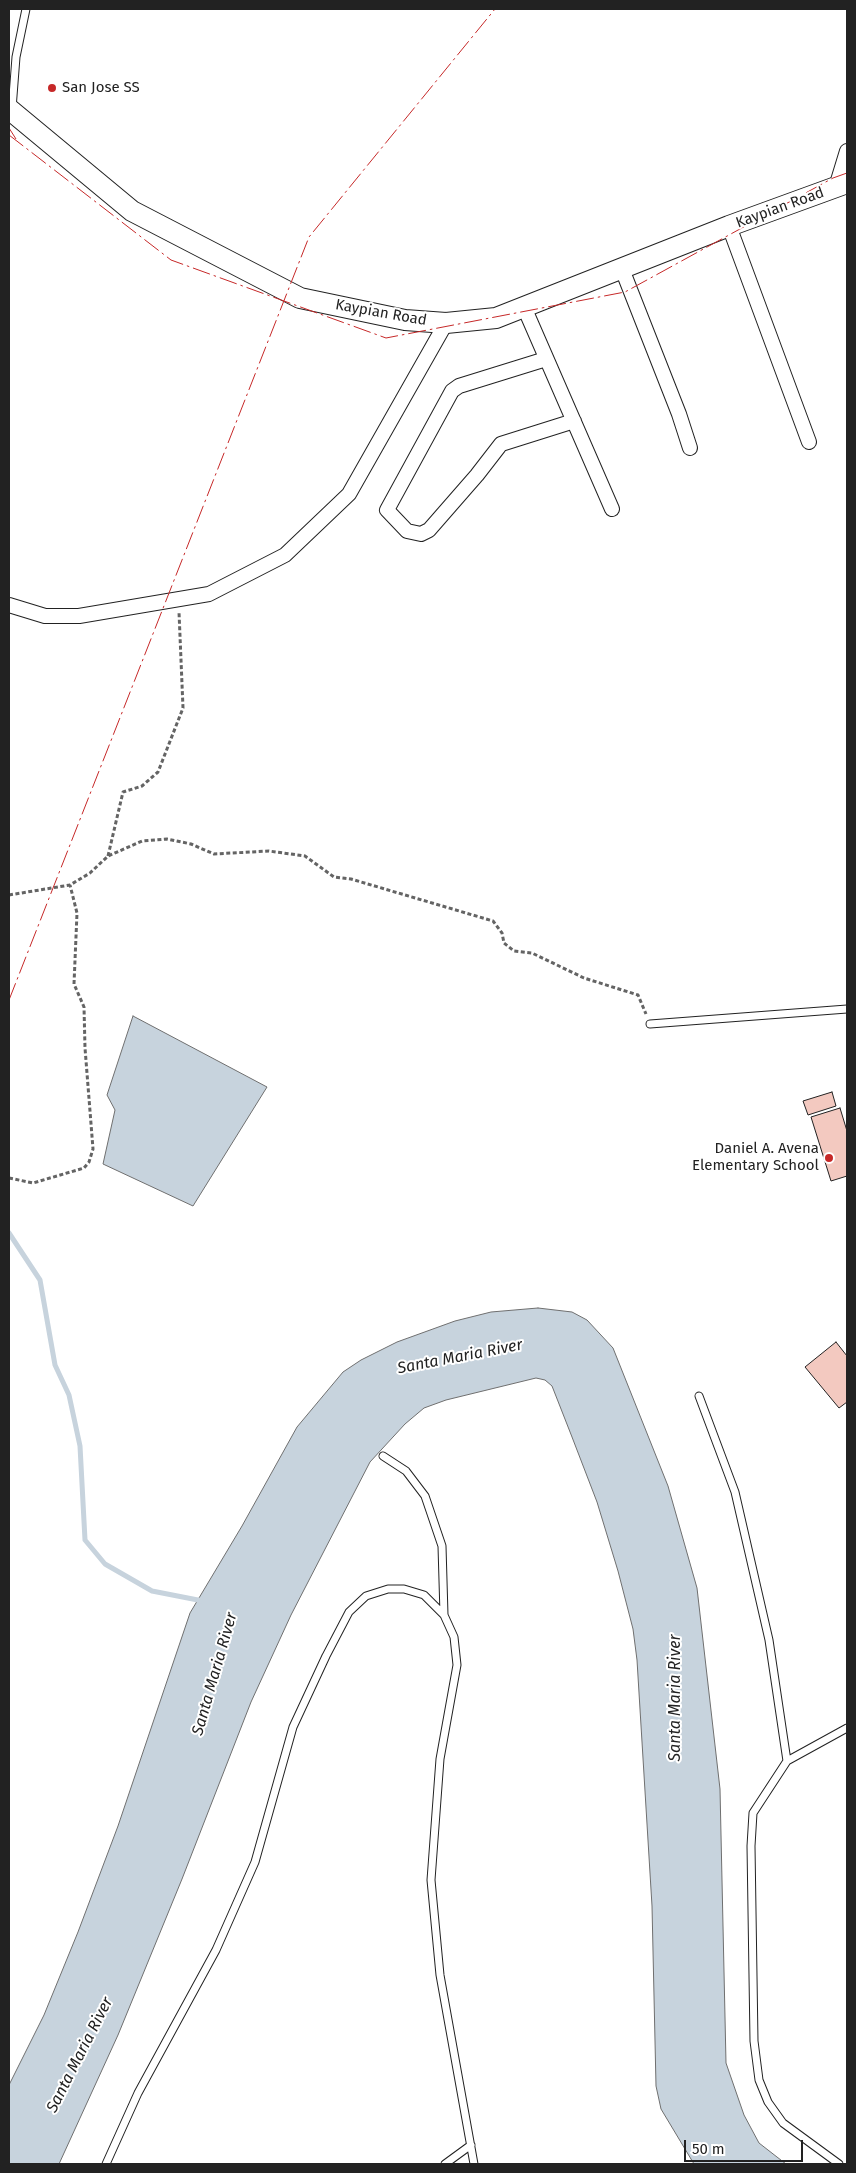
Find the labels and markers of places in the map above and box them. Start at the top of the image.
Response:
place label: San Jose SS [62,79,140,97]
marker: San Jose SS [46,82,58,94]
place label: Daniel A. Avena Elementary School [692,1140,819,1175]
marker: Daniel A. Avena Elementary School [823,1152,835,1164]

